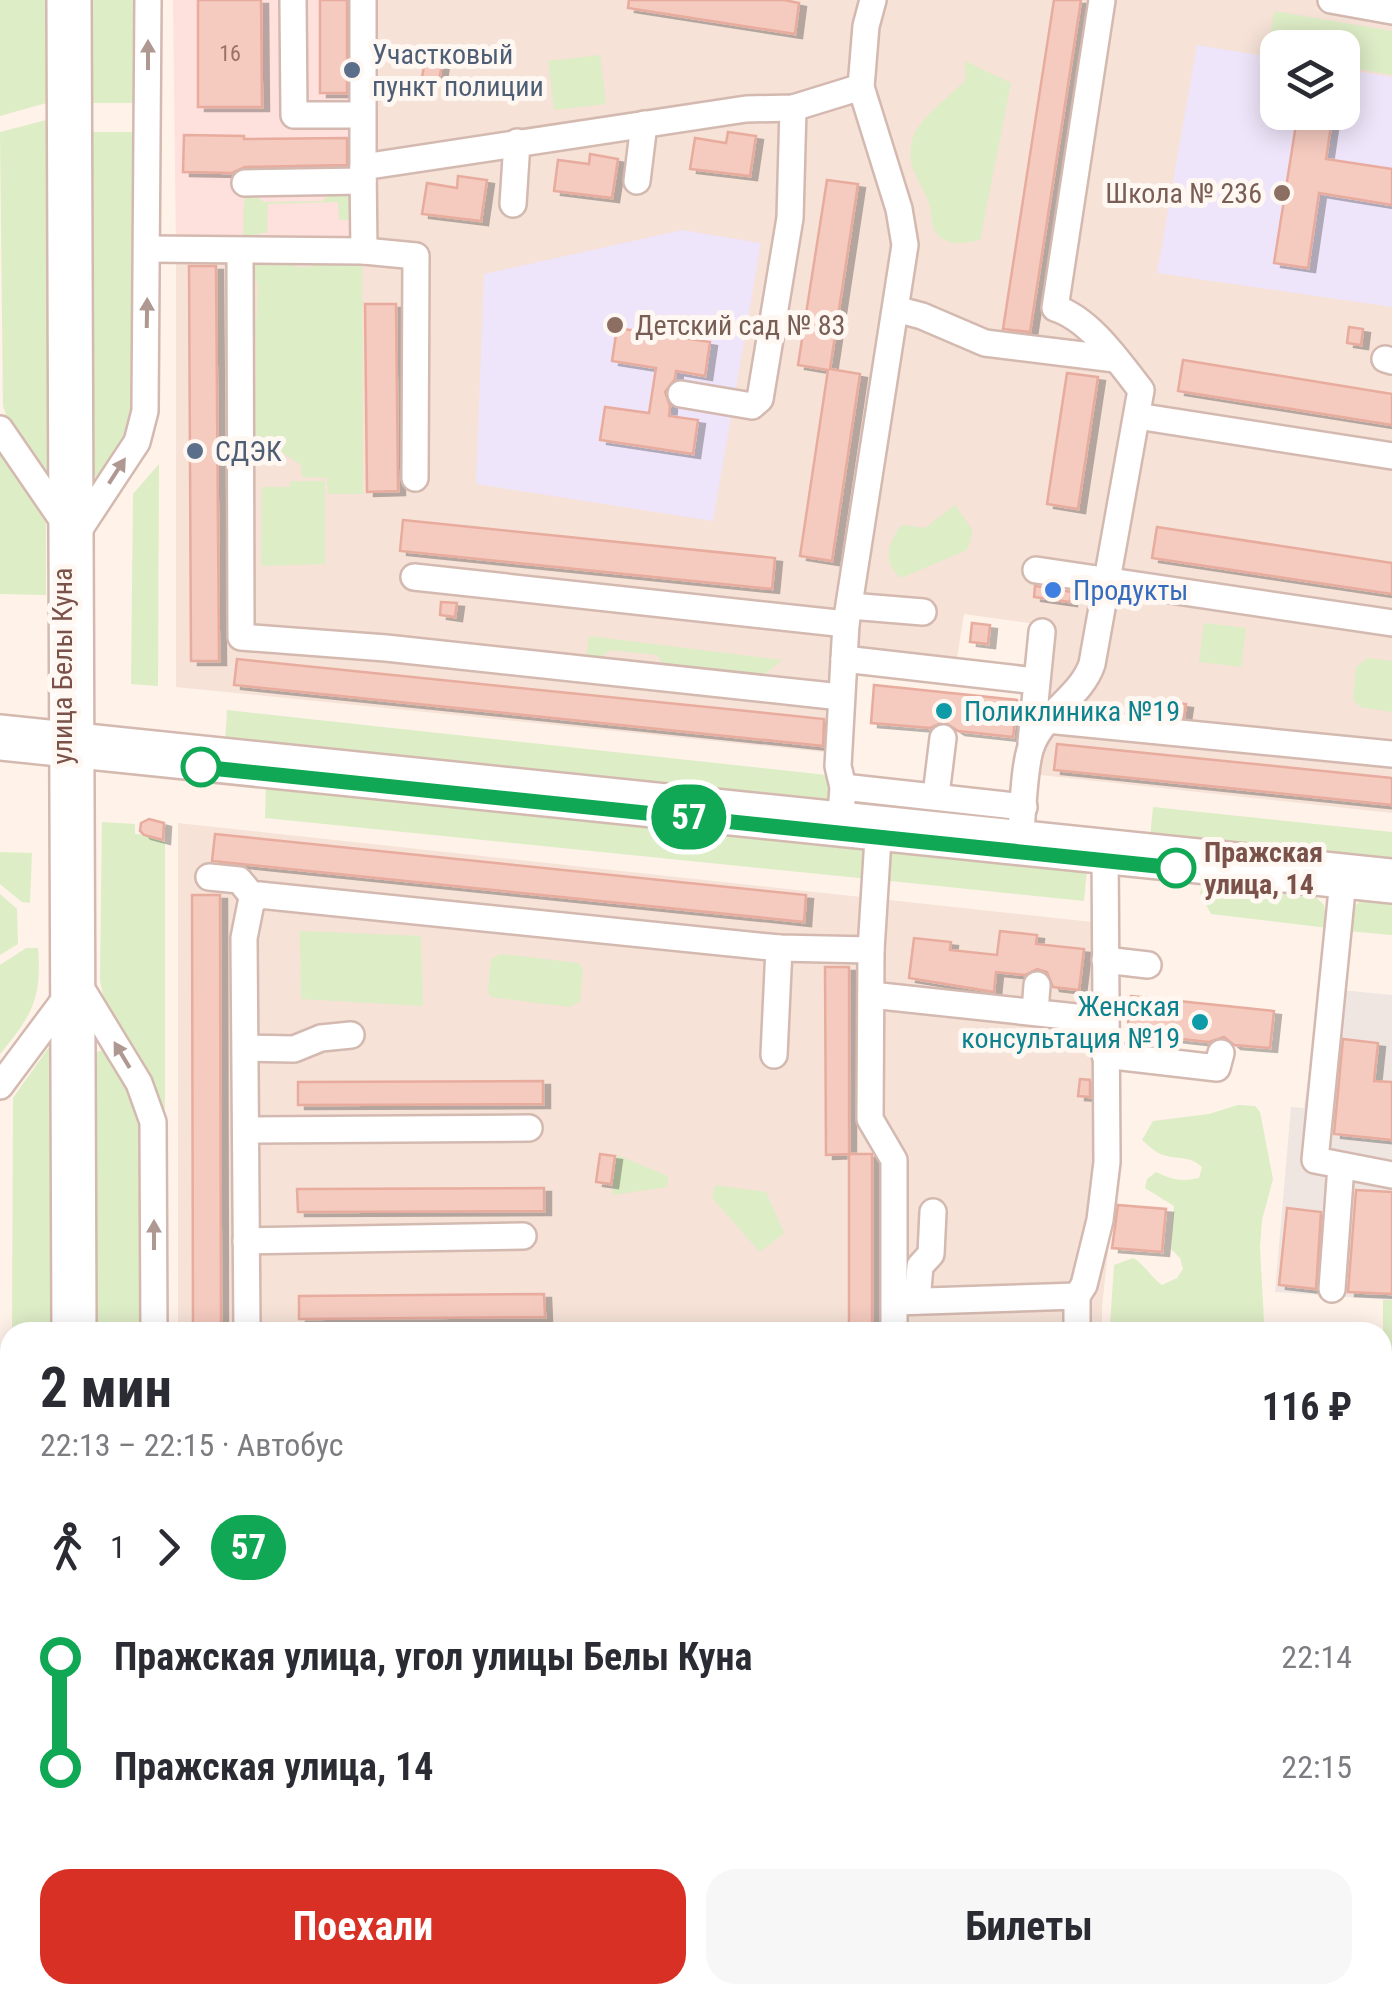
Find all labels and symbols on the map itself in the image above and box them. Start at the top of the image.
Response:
place label: Участковый пункт полиции [372,38,544,103]
one-way arrow [140,39,156,71]
house number: 16 [219,41,241,66]
marker: Участковый пункт полиции [341,59,363,81]
place label: Школа № 236 [1105,177,1262,210]
marker: Школа № 236 [1271,182,1293,204]
one-way arrow [139,297,155,329]
place label: Детский сад № 83 [635,309,845,342]
marker: Детский сад № 83 [604,314,626,336]
place label: СДЭК [215,435,282,468]
marker: СДЭК [184,440,206,462]
one-way arrow [108,458,126,485]
street label: улица Белы Куна [46,568,79,764]
place label: Продукты [1073,574,1188,607]
marker: Продукты [1042,579,1064,601]
place label: Поликлиника №19 [964,695,1180,728]
marker: Поликлиника №19 [933,700,955,722]
unlabelled marker [182,748,220,786]
line badge: 57 [644,784,734,850]
place label: Пражская улица, 14 [1204,836,1323,901]
marker: Пражская улица, 14 [1157,849,1195,887]
place label: Женская консультация №19 [961,990,1180,1055]
marker: Женская консультация №19 [1189,1011,1211,1033]
one-way arrow [114,1041,131,1069]
one-way arrow [146,1219,162,1251]

